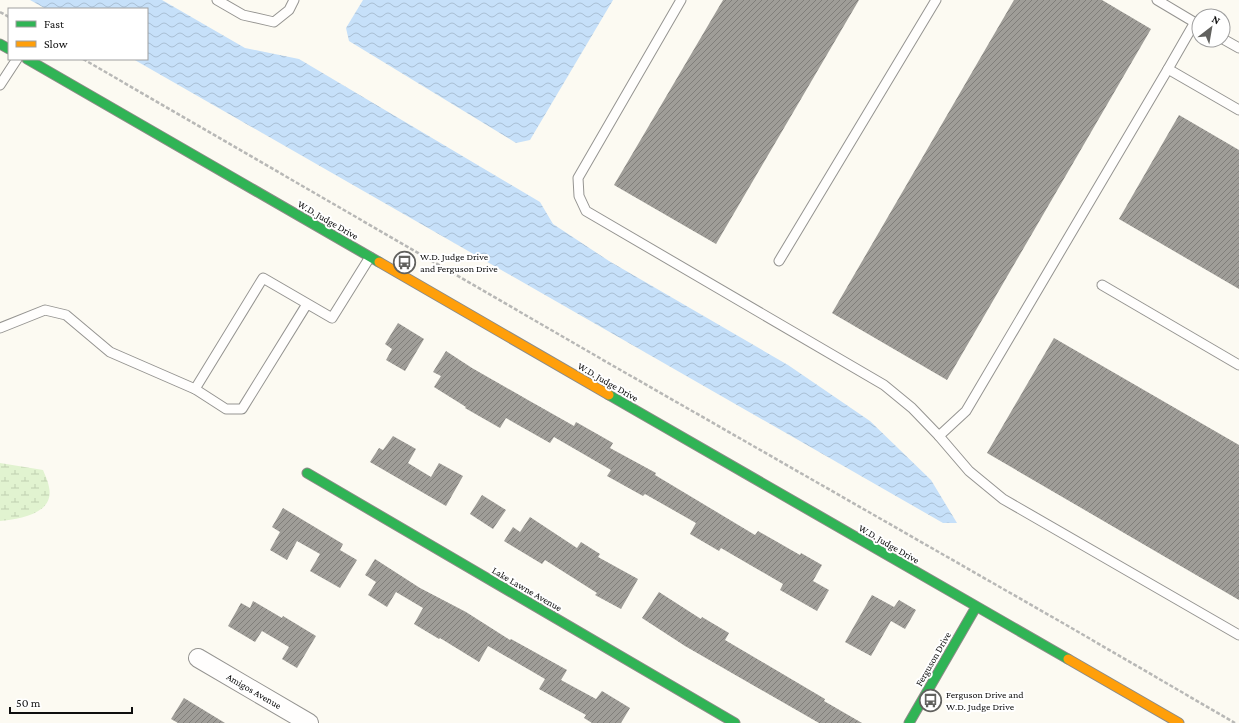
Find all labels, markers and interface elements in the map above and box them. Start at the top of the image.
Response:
legend [8,8,148,60]
north arrow [1191,8,1231,48]
text: N [1210,12,1223,27]
text: Fast [44,17,65,31]
text: Slow [44,37,68,51]
street label: W.D. Judge Drive [296,198,361,242]
bus stop icon: W.D. Judge Drive and Ferguson Drive [391,249,417,275]
place label: W.D. Judge Drive and Ferguson Drive [420,251,498,274]
street label: W.D. Judge Drive [576,360,641,404]
street label: W.D. Judge Drive [857,522,922,566]
street label: Lake Lawne Avenue [490,565,564,614]
street label: Ferguson Drive [913,630,953,688]
street label: Amigos Avenue [225,671,284,711]
bus stop icon: Ferguson Drive and W.D. Judge Drive [918,687,944,713]
scale bar [10,689,132,715]
place label: Ferguson Drive and W.D. Judge Drive [946,689,1024,712]
text: 50 m [16,696,41,710]

